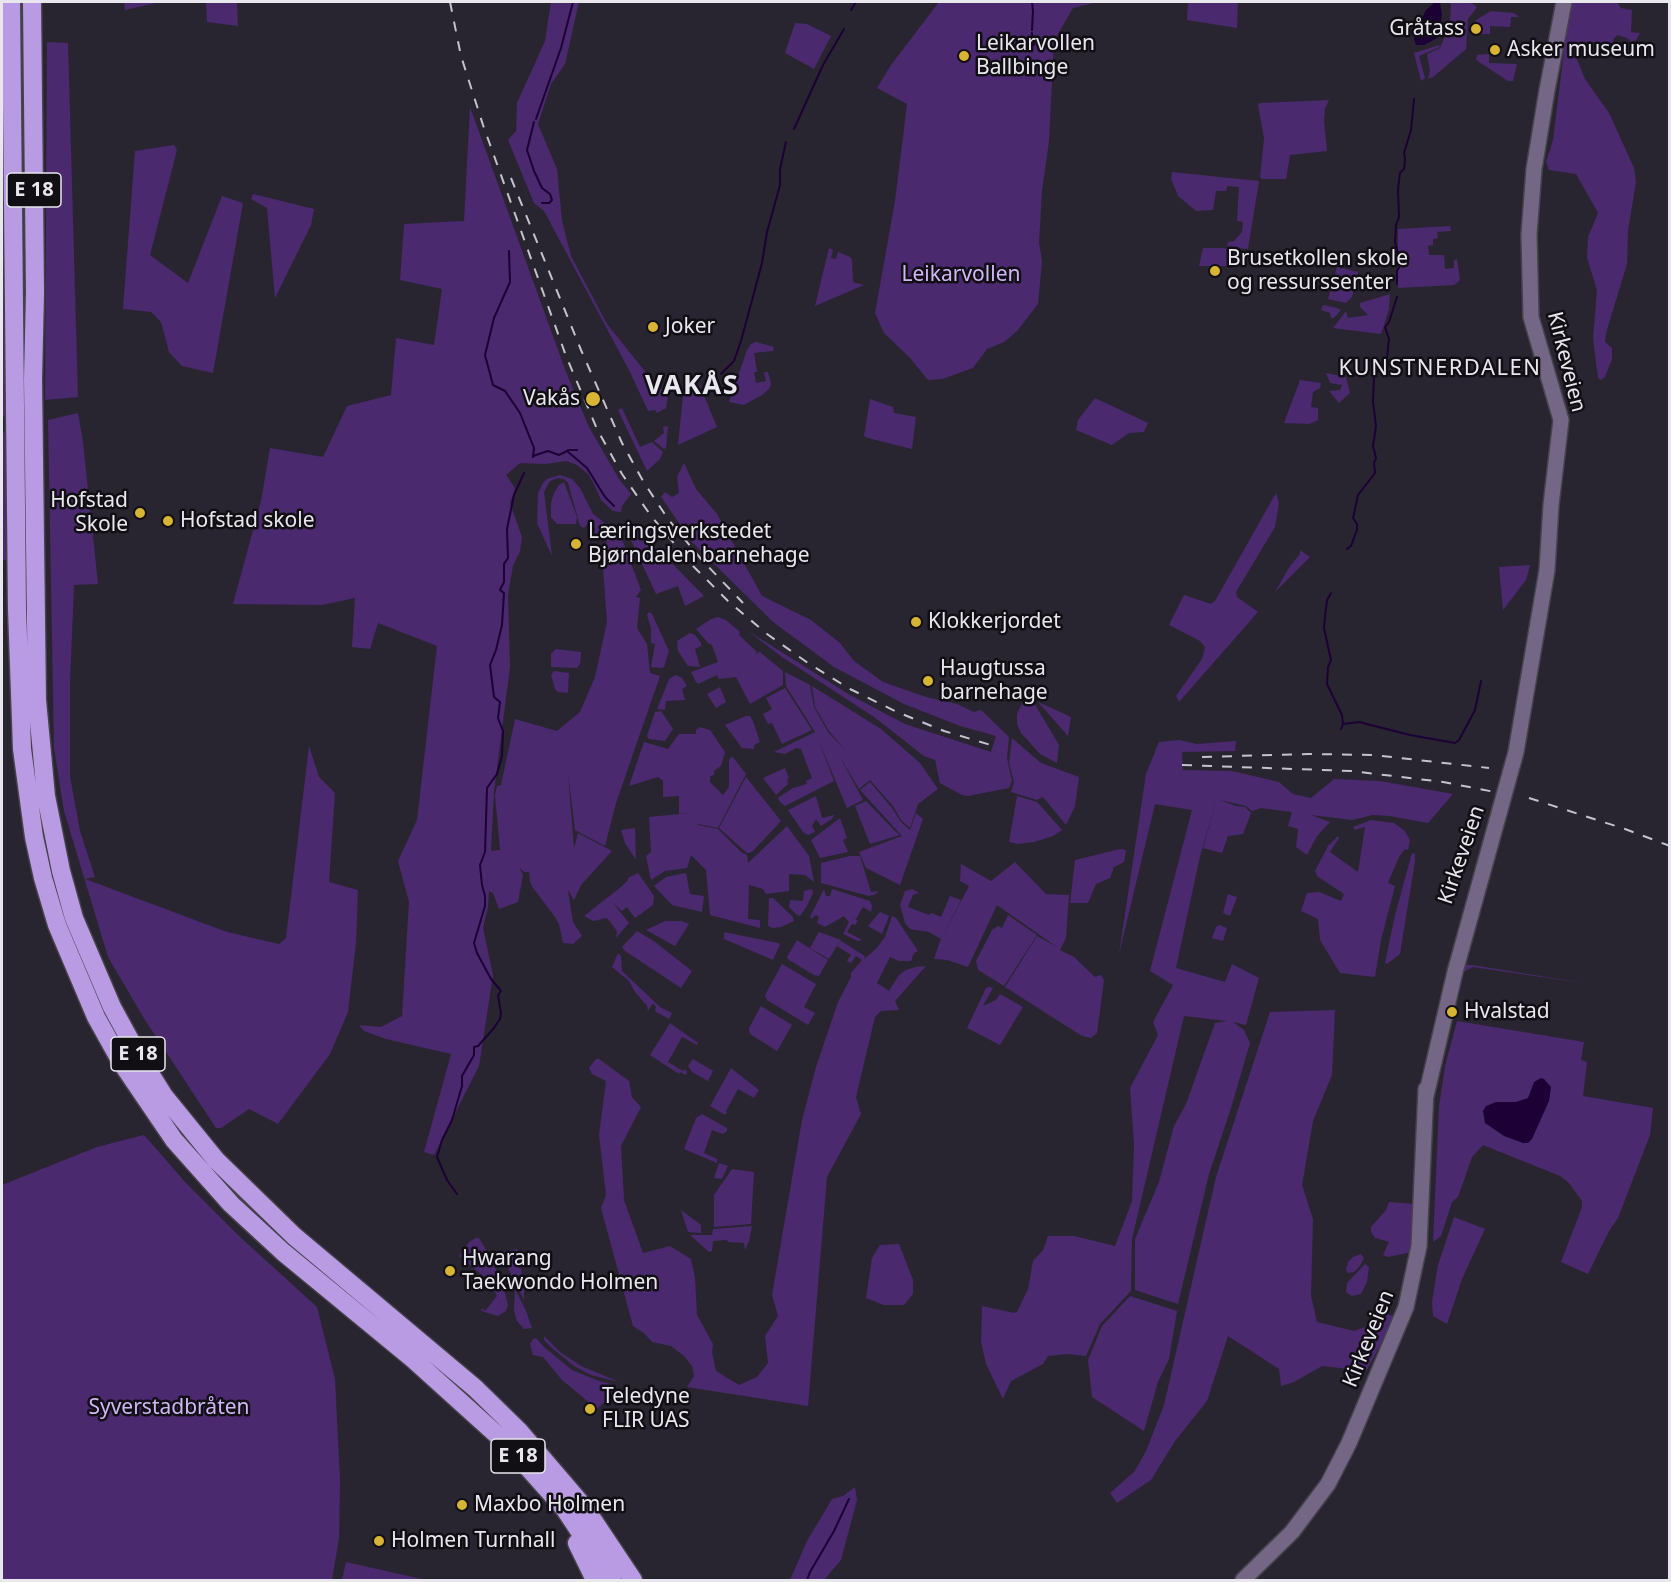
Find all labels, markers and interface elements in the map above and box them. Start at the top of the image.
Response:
place label: Gråtass [1389,16,1464,42]
marker: Gråtass [1469,22,1483,36]
place label: Leikarvollen Ballbinge [976,31,1095,81]
place label: Asker museum [1507,37,1655,63]
marker: Asker museum [1488,43,1502,57]
marker: Leikarvollen Ballbinge [957,49,971,63]
road number: E 18 [7,173,61,207]
place label: Brusetkollen skole og ressurssenter [1227,246,1408,296]
park label: Leikarvollen [902,262,1020,288]
marker: Brusetkollen skole og ressurssenter [1208,264,1222,278]
street label: Kirkeveien [1541,309,1591,415]
place label: Joker [665,314,715,340]
marker: Joker [646,320,660,334]
district label: KUNSTNERDALEN [1338,356,1542,382]
district label: VAKÅS [645,370,739,402]
place label: Vakås [523,386,580,412]
marker: Vakås [584,390,602,408]
place label: Hofstad Skole [50,488,128,538]
marker: Hofstad Skole [133,506,147,520]
place label: Hofstad skole [180,508,315,534]
marker: Hofstad skole [161,514,175,528]
place label: Læringsverkstedet Bjørndalen barnehage [588,519,810,569]
marker: Læringsverkstedet Bjørndalen barnehage [569,537,583,551]
place label: Klokkerjordet [928,609,1061,635]
marker: Klokkerjordet [909,615,923,629]
place label: Haugtussa barnehage [940,656,1048,706]
marker: Haugtussa barnehage [921,674,935,688]
street label: Kirkeveien [1433,802,1491,908]
place label: Hvalstad [1464,999,1550,1025]
marker: Hvalstad [1445,1005,1459,1019]
road number: E 18 [111,1037,165,1071]
place label: Hwarang Taekwondo Holmen [462,1246,658,1296]
marker: Hwarang Taekwondo Holmen [443,1264,457,1278]
street label: Kirkeveien [1338,1287,1400,1391]
place label: Teledyne FLIR UAS [602,1384,690,1434]
park label: Syverstadbråten [88,1395,250,1421]
marker: Teledyne FLIR UAS [583,1402,597,1416]
road number: E 18 [491,1439,545,1473]
place label: Maxbo Holmen [474,1492,625,1518]
marker: Maxbo Holmen [455,1498,469,1512]
place label: Holmen Turnhall [391,1528,555,1554]
marker: Holmen Turnhall [372,1534,386,1548]

